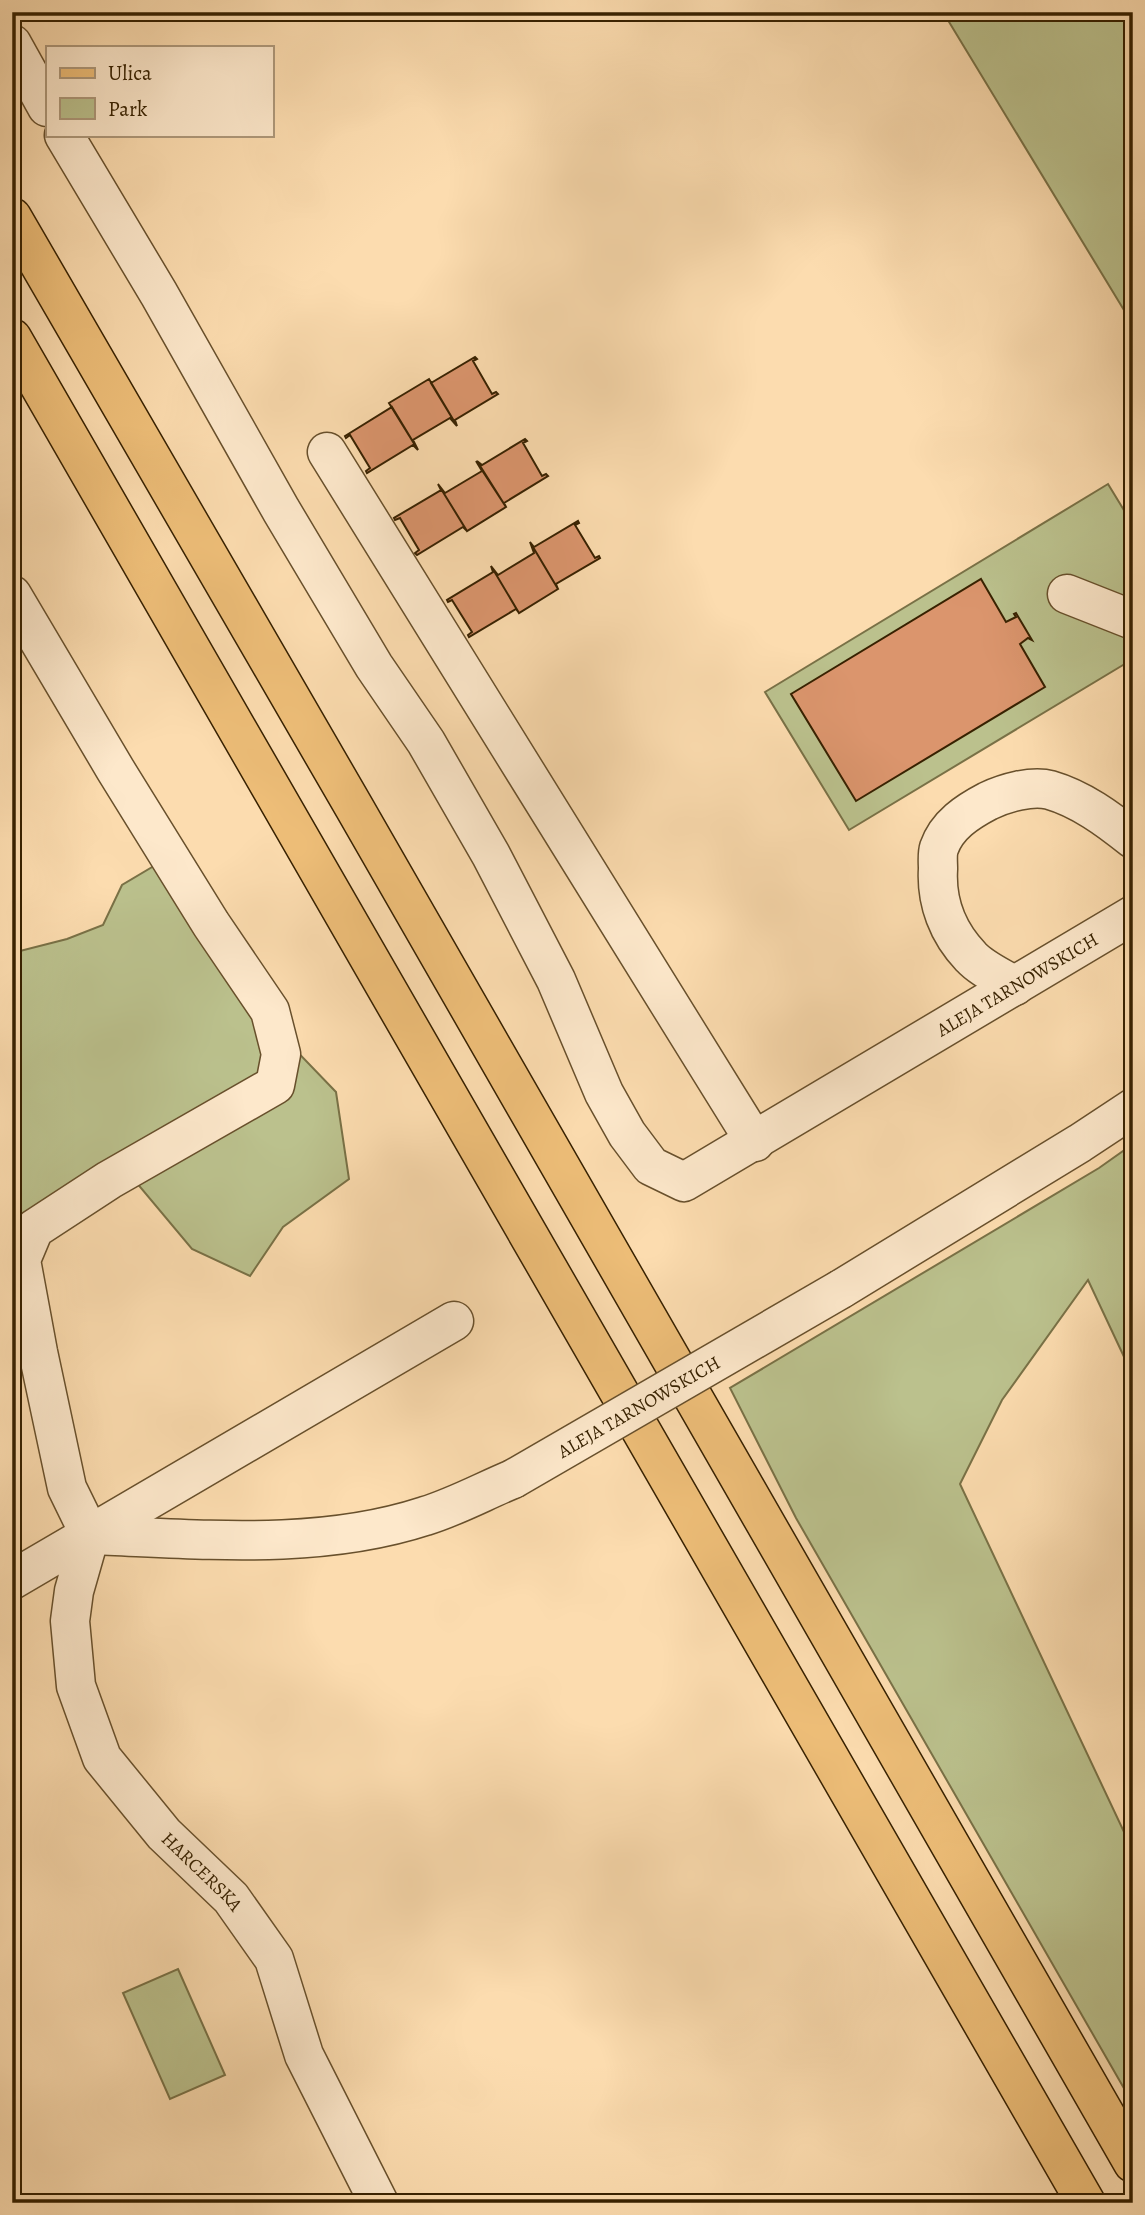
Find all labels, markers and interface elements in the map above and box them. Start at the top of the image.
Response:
legend [46,46,273,136]
text: Ulica [108,59,152,87]
text: Park [108,95,148,123]
street label: ALEJA TARNOWSKICH [931,927,1103,1044]
street label: ALEJA TARNOWSKICH [552,1350,725,1465]
street label: HARCERSKA [155,1826,249,1917]

